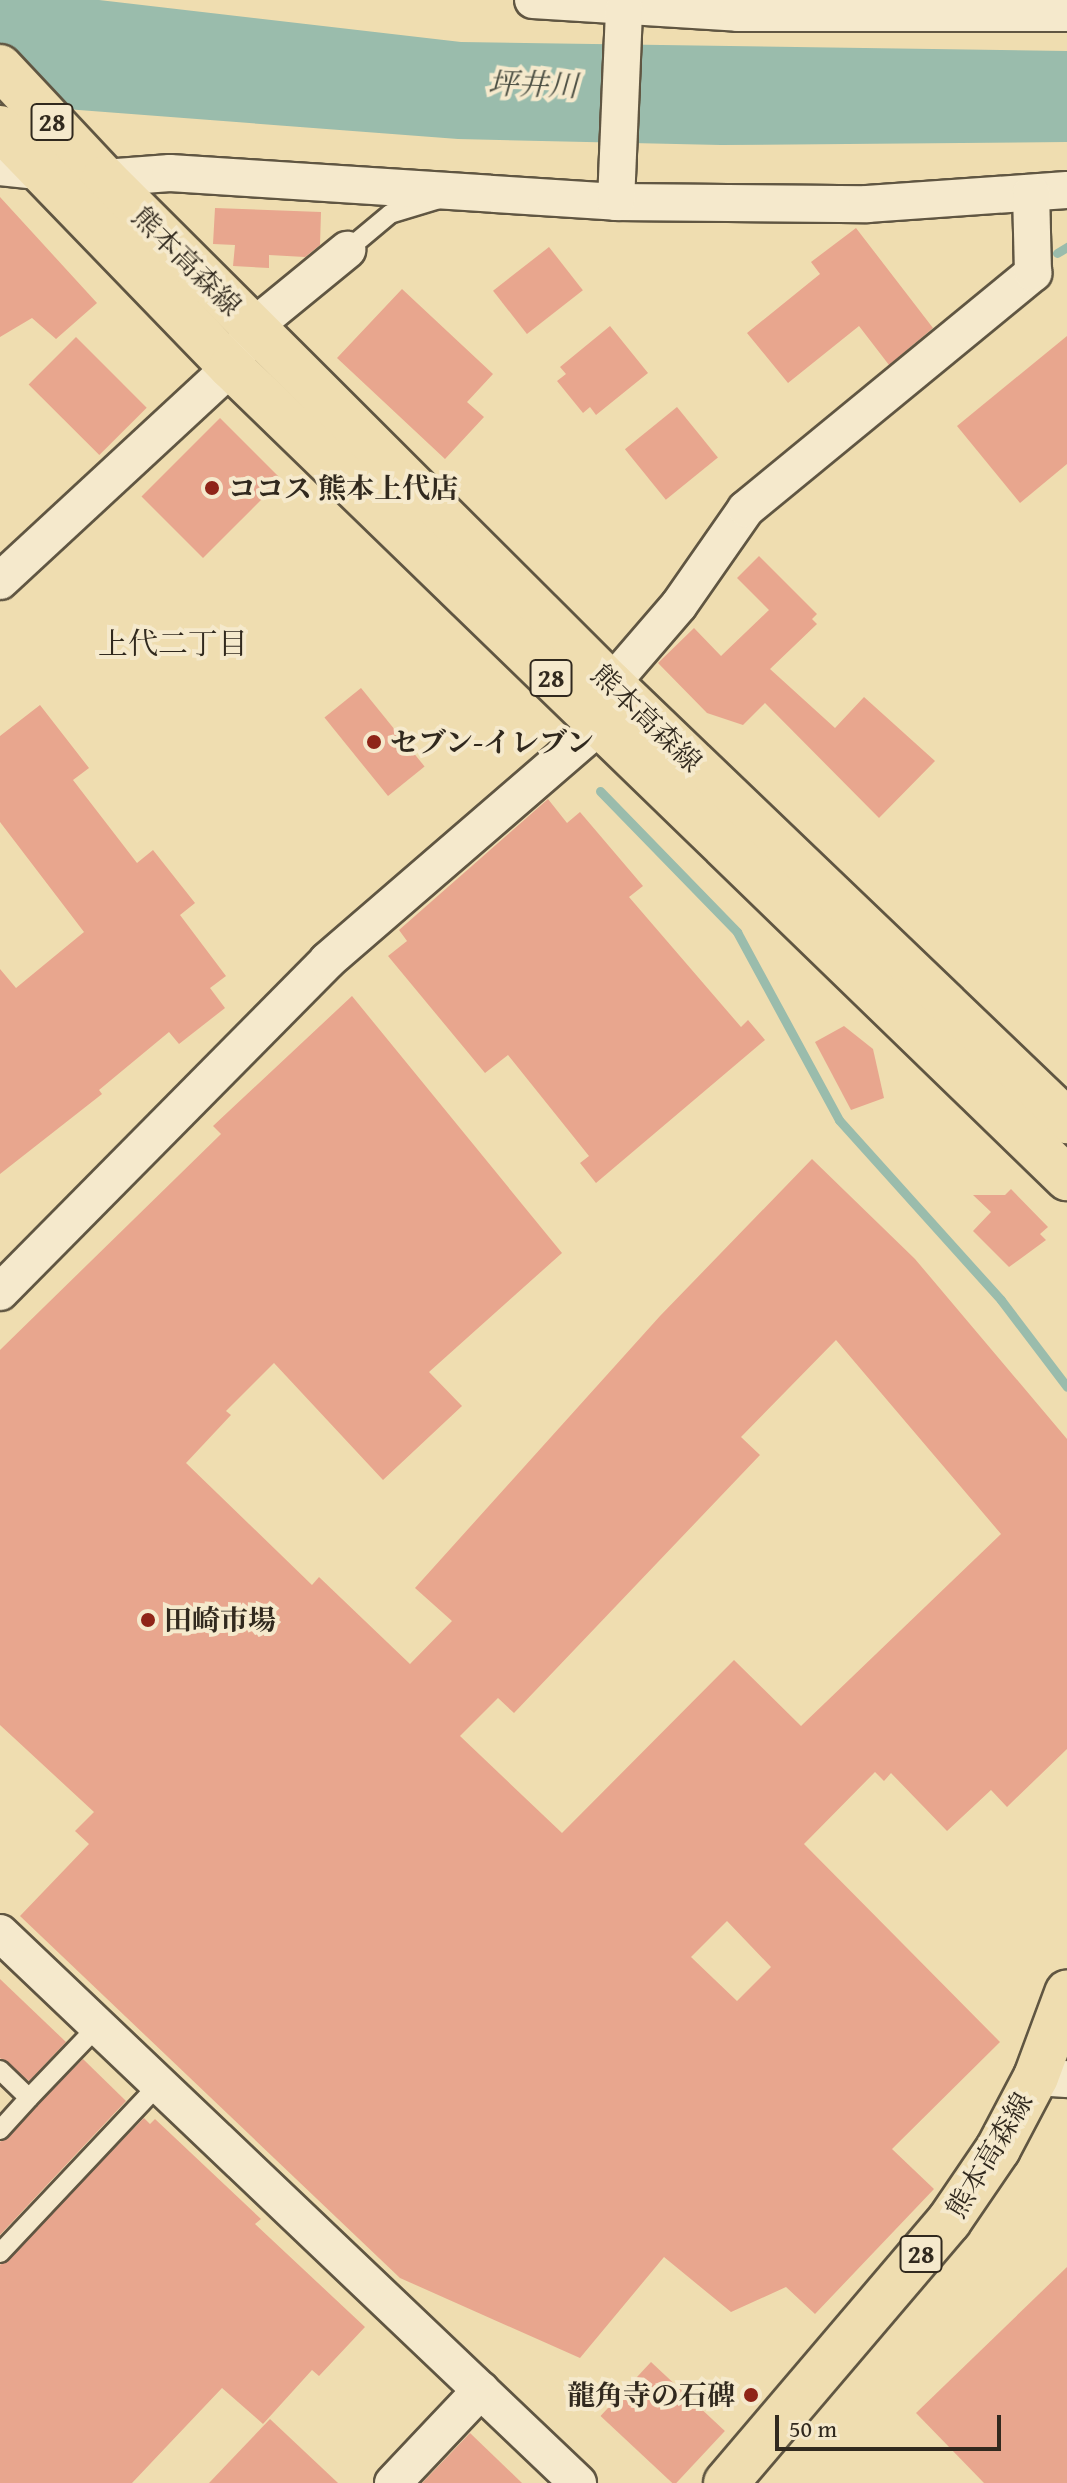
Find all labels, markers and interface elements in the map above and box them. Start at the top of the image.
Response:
water label: 坪井川 [487,64,579,104]
road number: 28 [30,100,74,144]
street label: 熊本高森線 [126,200,248,322]
place label: ココス 熊本上代店 [228,471,458,505]
marker: ココス 熊本上代店 [203,479,221,497]
district label: 上代二丁目 [98,625,248,661]
road number: 28 [529,656,573,700]
street label: 熊本高森線 [585,657,709,779]
place label: セブン-イレブン [390,725,596,759]
marker: セブン-イレブン [365,733,383,751]
place label: 田崎市場 [164,1603,276,1637]
marker: 田崎市場 [139,1611,157,1629]
street label: 熊本高森線 [939,2086,1039,2224]
road number: 28 [899,2232,943,2276]
place label: 龍角寺の石碑 [567,2378,735,2412]
marker: 龍角寺の石碑 [742,2386,760,2404]
scale bar [779,2399,1005,2449]
text: 50 m [789,2411,837,2446]

